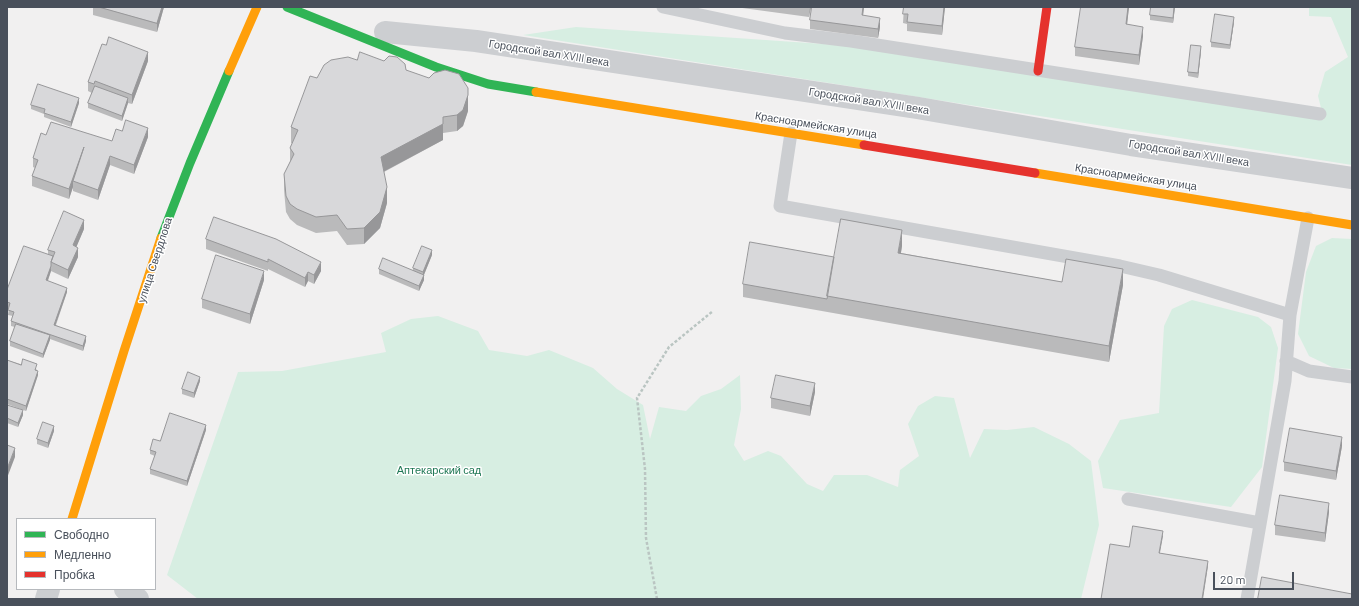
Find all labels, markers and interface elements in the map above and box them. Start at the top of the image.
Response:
street label: Городской вал XVIII века [488,37,610,69]
street label: Городской вал XVIII века [808,85,930,117]
street label: Красноармейская улица [754,109,878,141]
street label: Городской вал XVIII века [1128,137,1250,169]
street label: Красноармейская улица [1074,161,1198,193]
street label: улица Свердлова [135,216,175,304]
park label: Аптекарский сад [397,463,481,477]
legend [16,518,156,590]
text: Свободно [54,527,109,541]
text: Медленно [54,547,111,561]
scale bar [1215,564,1296,590]
text: Пробка [54,567,95,581]
text: 20 m [1220,572,1246,586]

